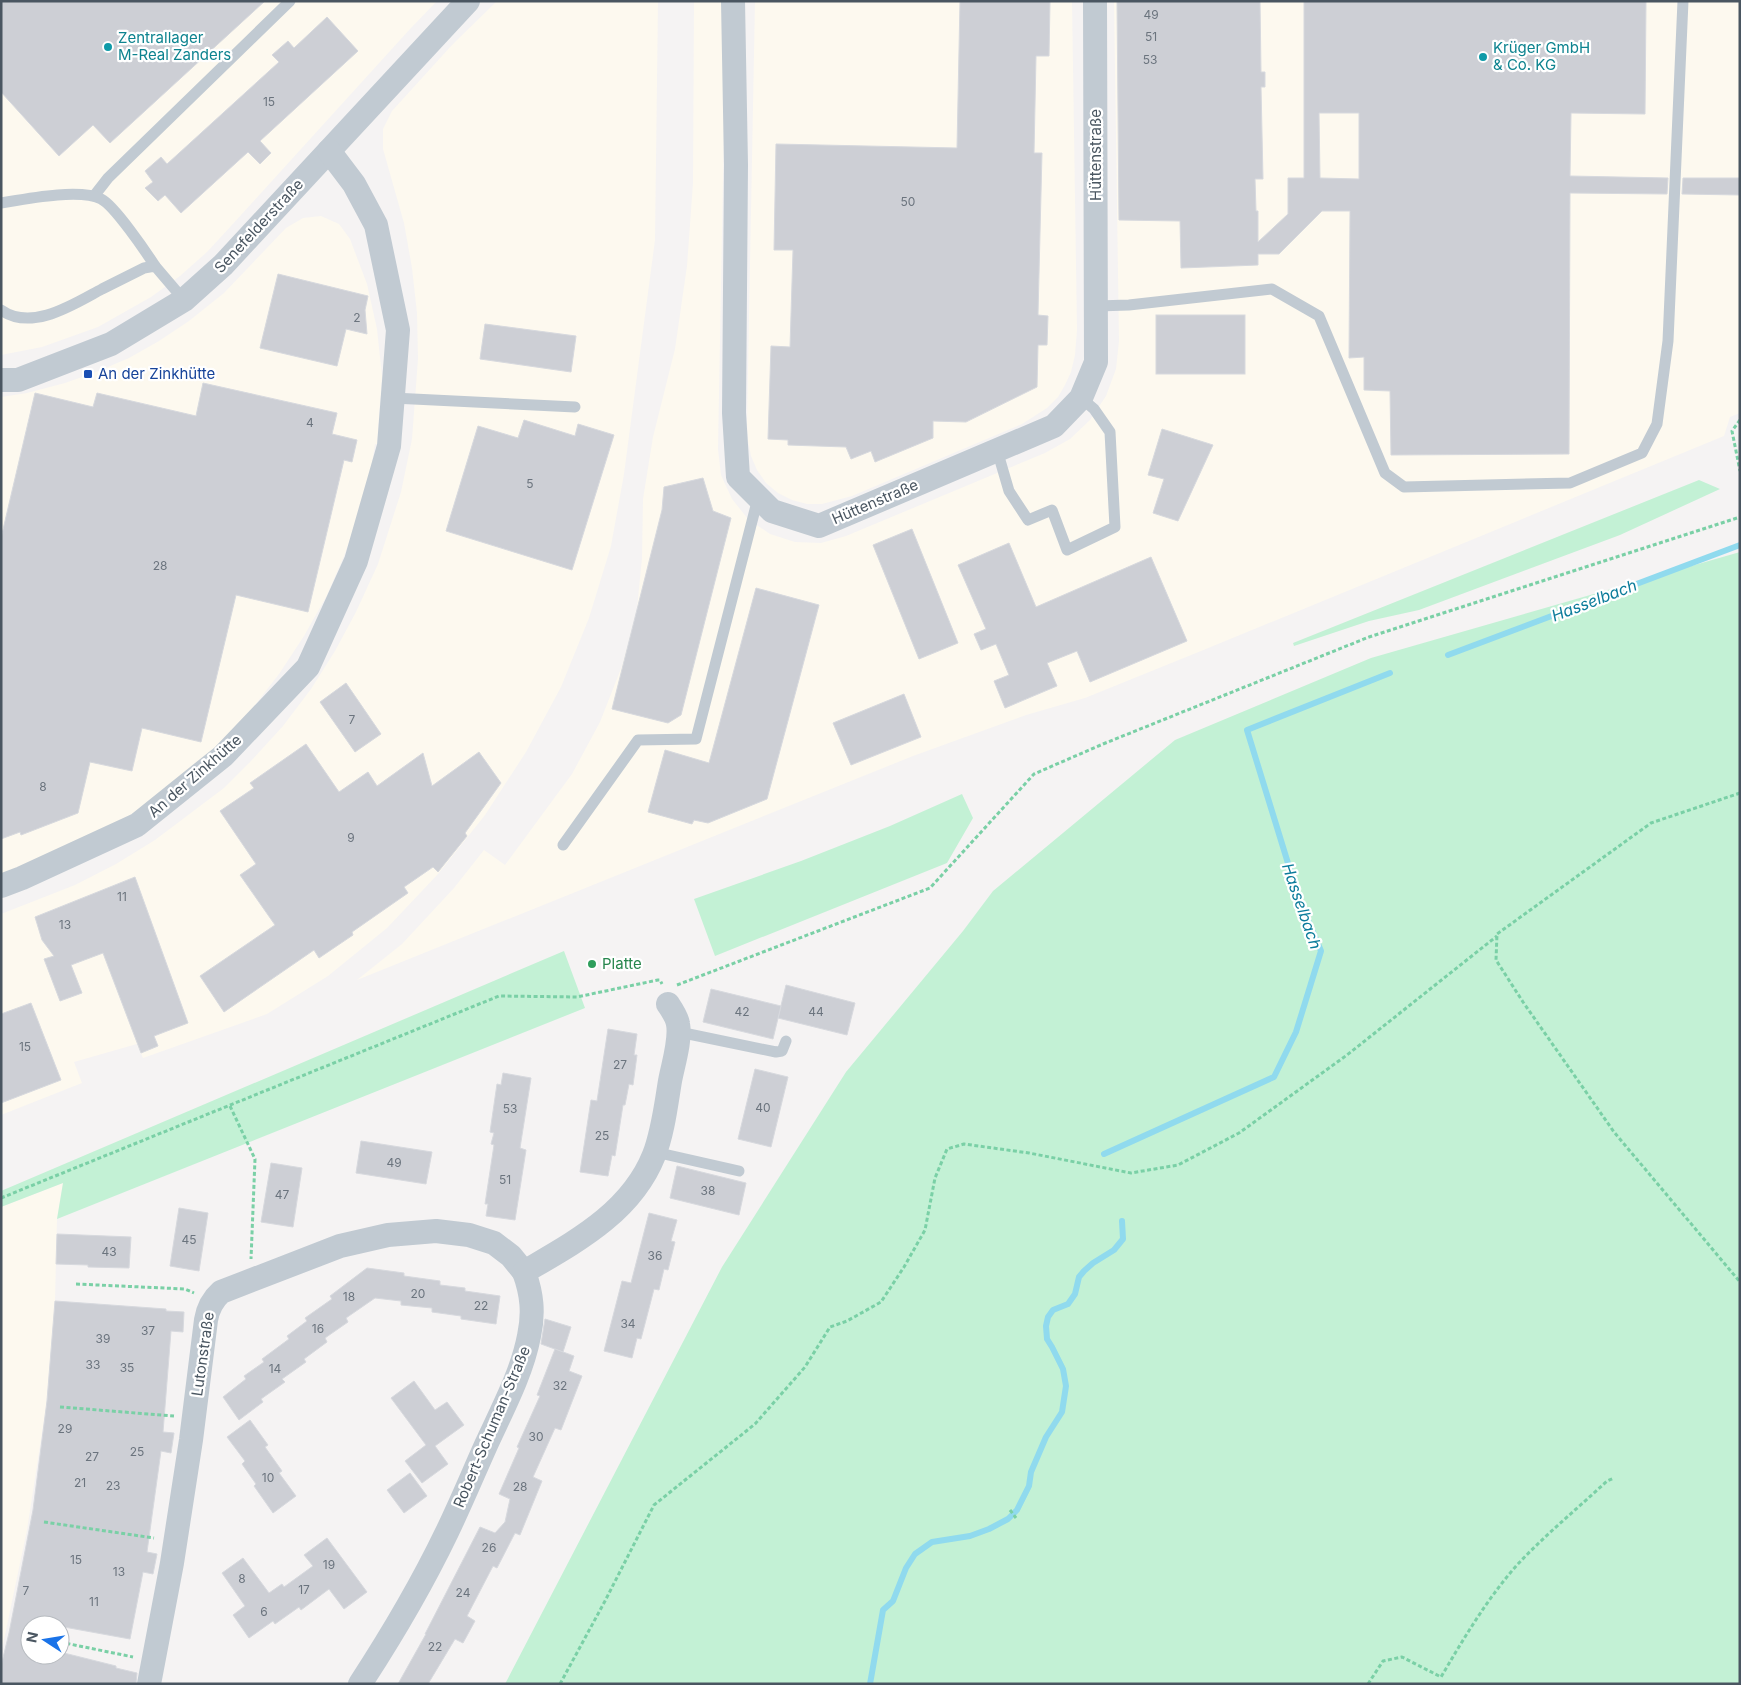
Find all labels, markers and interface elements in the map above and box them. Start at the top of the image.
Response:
house number: 49 [1143,7,1159,22]
place label: Zentrallager M-Real Zanders [118,28,231,64]
house number: 51 [1145,29,1157,44]
place label: Krüger GmbH & Co. KG [1493,38,1590,74]
marker: Zentrallager M-Real Zanders [102,41,114,53]
marker: Krüger GmbH & Co. KG [1477,51,1489,63]
house number: 53 [1143,52,1157,67]
house number: 15 [263,94,275,109]
street label: Hüttenstraße [1086,109,1105,201]
street label: Senefelderstraße [210,175,307,277]
house number: 50 [901,194,915,209]
house number: 2 [353,310,361,325]
place label: An der Zinkhütte [98,364,215,383]
marker: An der Zinkhütte [82,368,94,380]
house number: 4 [306,415,314,430]
street label: Hüttenstraße [829,475,921,528]
house number: 5 [526,476,534,491]
house number: 28 [153,558,167,573]
water label: Hasselbach [1548,575,1640,625]
house number: 7 [349,712,356,727]
street label: An der Zinkhütte [144,730,245,821]
house number: 8 [39,779,47,794]
house number: 9 [347,830,355,845]
water label: Hasselbach [1278,860,1326,952]
house number: 11 [117,889,127,904]
house number: 13 [59,917,71,932]
place label: Platte [602,954,642,973]
marker: Platte [586,958,598,970]
house number: 42 [734,1004,750,1019]
house number: 44 [808,1004,824,1019]
house number: 15 [19,1039,31,1054]
house number: 27 [613,1057,627,1072]
house number: 40 [755,1100,771,1115]
house number: 53 [503,1101,517,1116]
house number: 25 [595,1128,609,1143]
house number: 49 [386,1155,402,1170]
house number: 51 [499,1172,511,1187]
house number: 38 [701,1183,715,1198]
house number: 47 [275,1187,289,1202]
house number: 45 [181,1232,197,1247]
house number: 43 [101,1244,117,1259]
house number: 36 [648,1248,662,1263]
house number: 20 [411,1286,425,1301]
house number: 18 [343,1289,355,1304]
house number: 22 [474,1298,488,1313]
street label: Lutonstraße [187,1311,218,1397]
house number: 34 [620,1316,636,1331]
house number: 16 [312,1321,324,1336]
house number: 37 [141,1323,155,1338]
house number: 39 [96,1331,110,1346]
street label: Robert-Schuman-Straße [449,1343,534,1510]
house number: 33 [86,1357,100,1372]
house number: 35 [120,1360,134,1375]
house number: 14 [269,1361,282,1376]
house number: 32 [553,1378,567,1393]
house number: 29 [58,1421,72,1436]
house number: 30 [529,1429,543,1444]
house number: 25 [130,1444,144,1459]
house number: 27 [85,1449,99,1464]
house number: 10 [262,1470,274,1485]
house number: 21 [74,1475,86,1490]
house number: 23 [106,1478,120,1493]
house number: 28 [513,1479,527,1494]
house number: 26 [482,1540,496,1555]
house number: 15 [70,1552,82,1567]
house number: 19 [323,1557,335,1572]
house number: 13 [113,1564,125,1579]
house number: 8 [238,1571,246,1586]
house number: 17 [298,1582,310,1597]
house number: 7 [23,1583,30,1598]
house number: 24 [456,1585,471,1600]
house number: 11 [89,1594,99,1609]
house number: 6 [260,1604,268,1619]
north arrow [20,1615,70,1665]
text: N [22,1630,41,1644]
house number: 22 [428,1639,442,1654]

